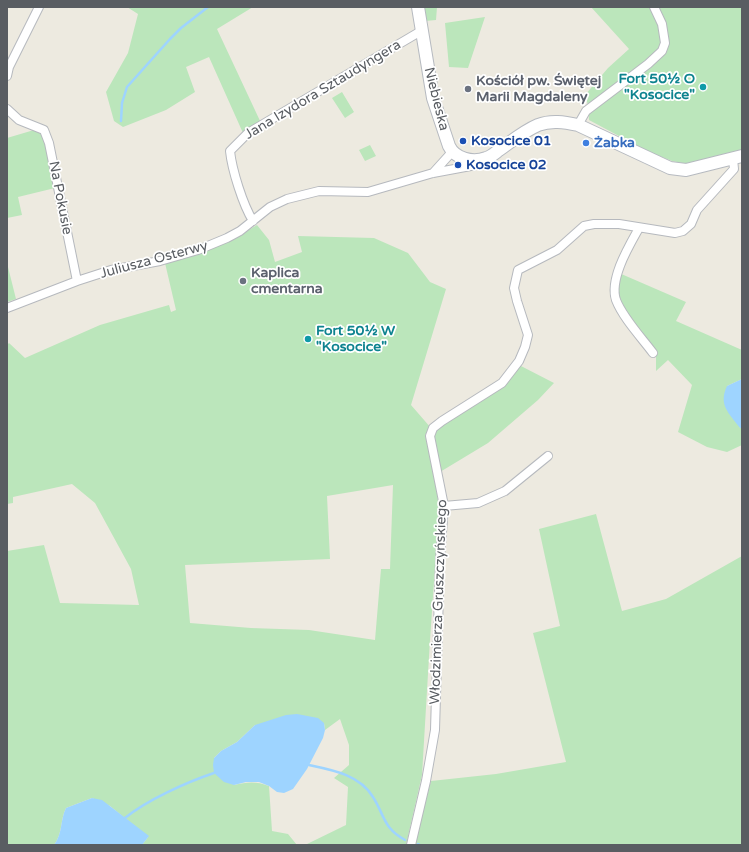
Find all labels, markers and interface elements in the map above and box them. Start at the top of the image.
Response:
street label: Jana Izydora Sztaudyngera [242,37,404,143]
street label: Niebieska [420,66,452,132]
place label: Fort 50½ O "Kosocice" [619,71,695,104]
place label: Kościół pw. Świętej Marii Magdaleny [476,73,601,106]
marker: Fort 50½ O "Kosocice" [698,82,708,92]
marker: Kościół pw. Świętej Marii Magdaleny [463,84,473,94]
place label: Kosocice 01 [471,133,552,149]
place label: Żabka [594,135,635,151]
marker: Kosocice 01 [458,136,468,146]
marker: Żabka [581,138,591,148]
place label: Kosocice 02 [466,157,547,173]
street label: Na Pokusie [45,160,75,236]
marker: Kosocice 02 [453,160,463,170]
street label: Juliusza Osterwy [98,238,210,282]
place label: Kaplica cmentarna [251,265,323,298]
marker: Kaplica cmentarna [238,276,248,286]
place label: Fort 50½ W "Kosocice" [316,323,395,356]
marker: Fort 50½ W "Kosocice" [303,334,313,344]
street label: Włodzimierza Gruszczyńskiego [427,499,451,705]

